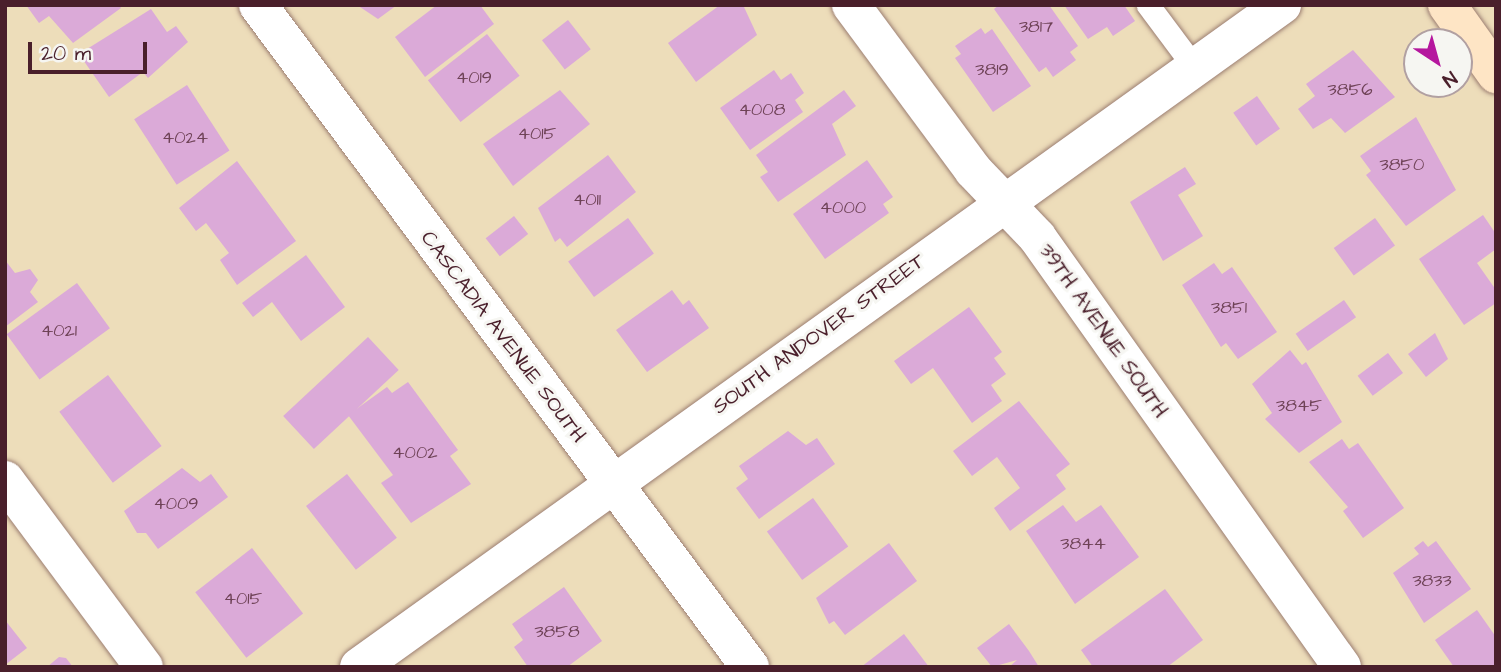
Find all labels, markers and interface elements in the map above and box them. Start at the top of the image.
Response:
house number: 3817 [1019,16,1053,38]
scale bar [32,28,150,72]
north arrow [1403,28,1473,98]
text: 20 m [41,39,91,68]
house number: 3819 [975,59,1009,81]
text: N [1437,64,1462,93]
house number: 4019 [456,67,492,89]
house number: 3856 [1328,79,1372,101]
house number: 4008 [739,99,785,121]
house number: 4015 [518,123,556,145]
house number: 4024 [162,127,208,149]
house number: 3850 [1380,154,1424,176]
house number: 4011 [573,189,601,211]
house number: 4000 [820,197,866,219]
street label: CASCADIA AVENUE SOUTH [415,226,591,448]
street label: 39TH AVENUE SOUTH [1033,239,1173,423]
street label: SOUTH ANDOVER STREET [708,248,930,420]
house number: 3851 [1211,297,1247,319]
house number: 4021 [41,320,77,342]
house number: 3845 [1276,395,1322,417]
house number: 4002 [392,442,438,464]
house number: 4009 [153,493,199,515]
house number: 3844 [1060,533,1106,555]
house number: 3833 [1412,570,1452,592]
house number: 4015 [224,588,262,610]
house number: 3858 [534,621,580,643]

